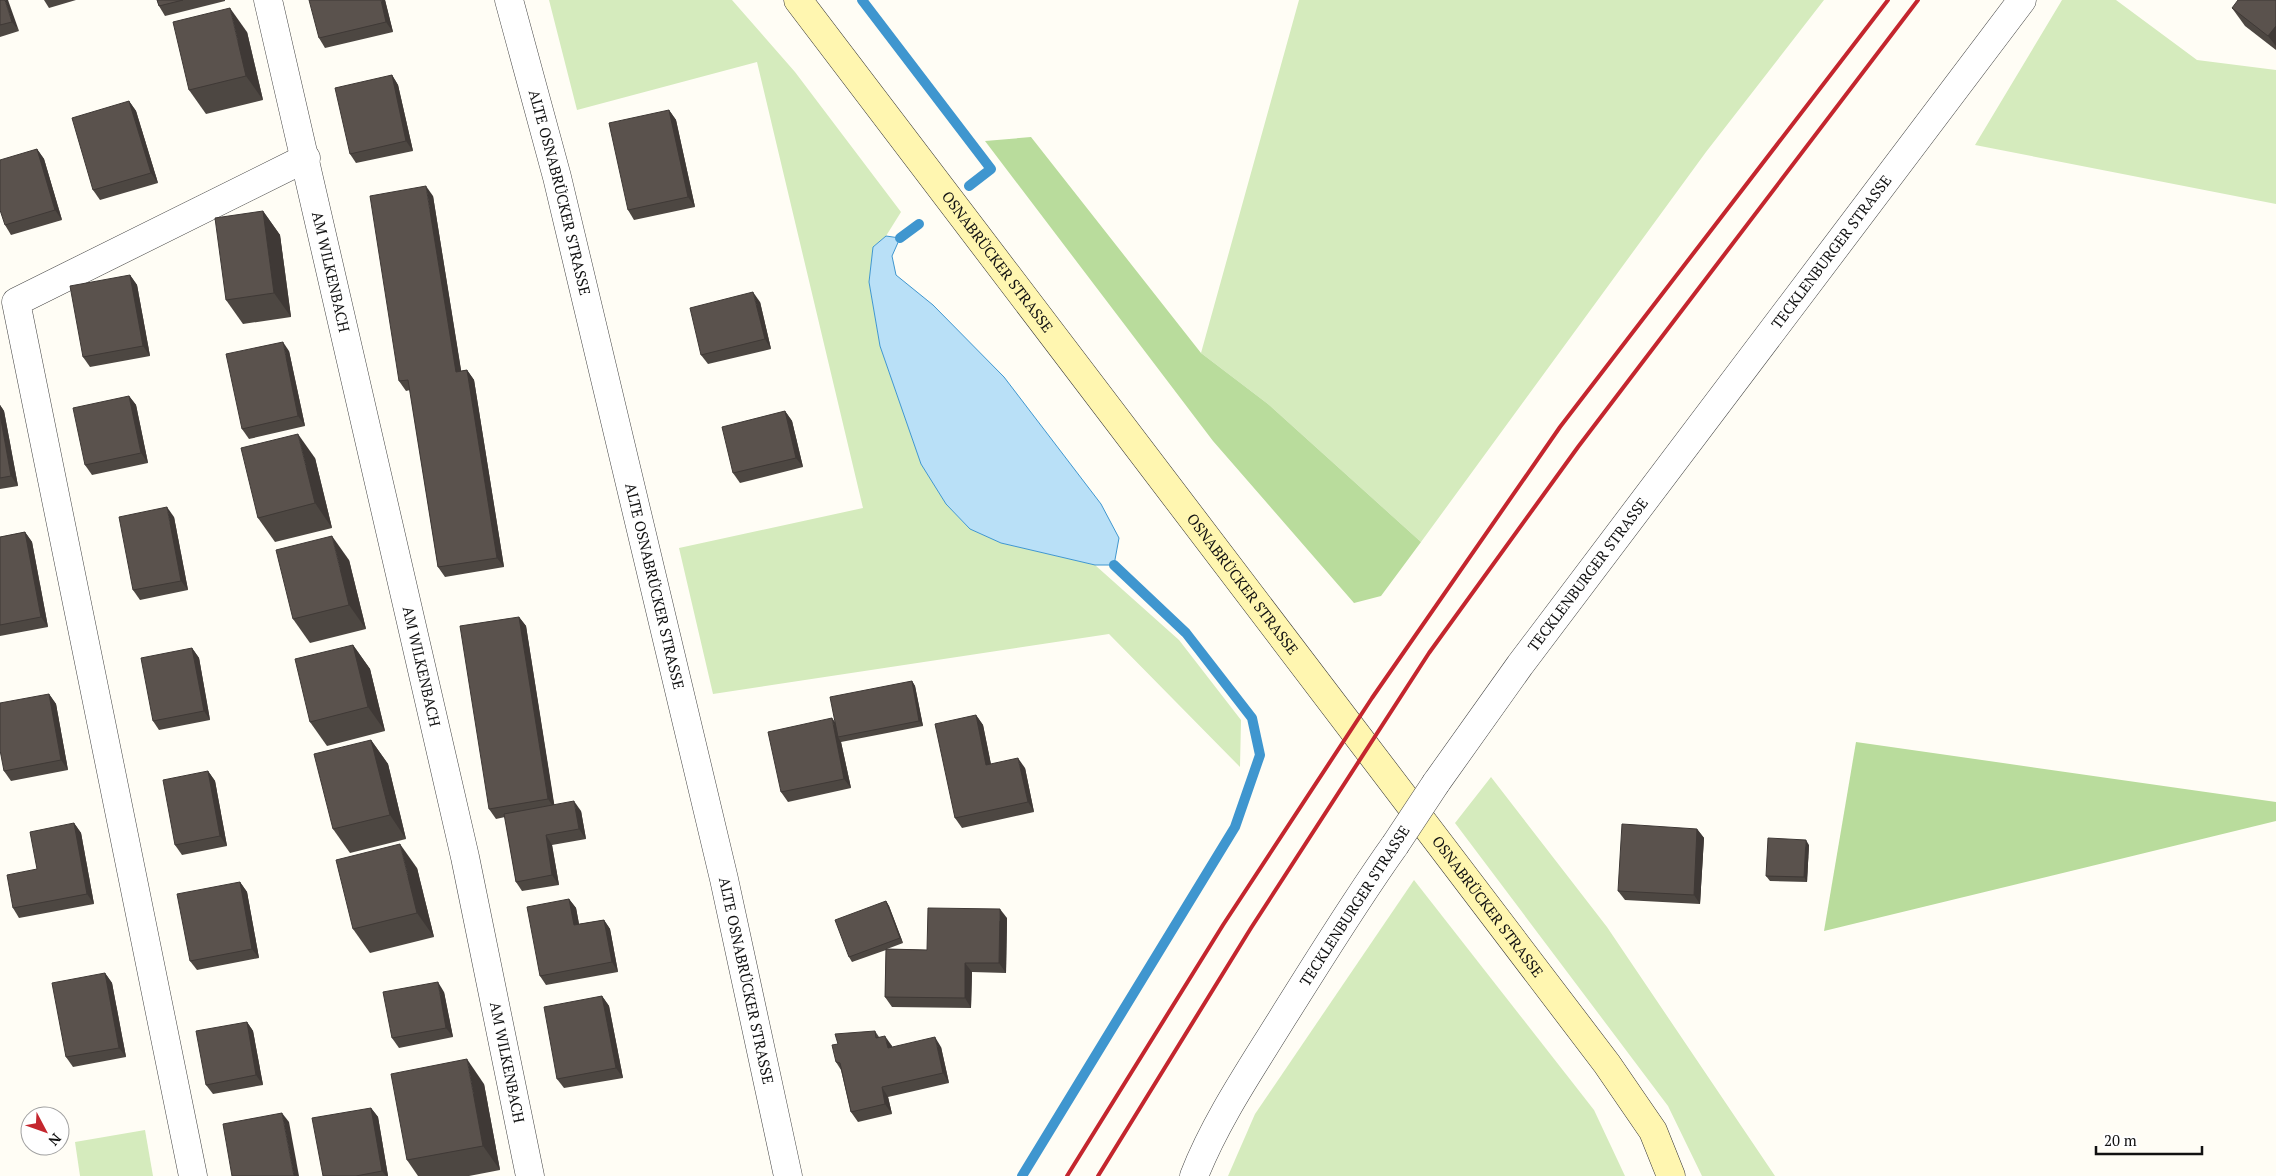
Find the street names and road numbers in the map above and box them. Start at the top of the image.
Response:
street label: ALTE OSNABRÜCKER STRASSE [525,87,596,297]
street label: TECKLENBURGER STRASSE [1766,171,1895,333]
street label: OSNABRÜCKER STRASSE [938,187,1058,336]
street label: AM WILKENBACH [308,209,355,334]
street label: ALTE OSNABRÜCKER STRASSE [621,481,689,691]
street label: TECKLENBURGER STRASSE [1523,493,1652,655]
street label: OSNABRÜCKER STRASSE [1183,509,1303,658]
street label: AM WILKENBACH [399,604,446,729]
street label: TECKLENBURGER STRASSE [1295,821,1414,990]
street label: OSNABRÜCKER STRASSE [1428,831,1548,981]
street label: ALTE OSNABRÜCKER STRASSE [715,875,779,1086]
street label: AM WILKENBACH [486,1000,530,1125]

